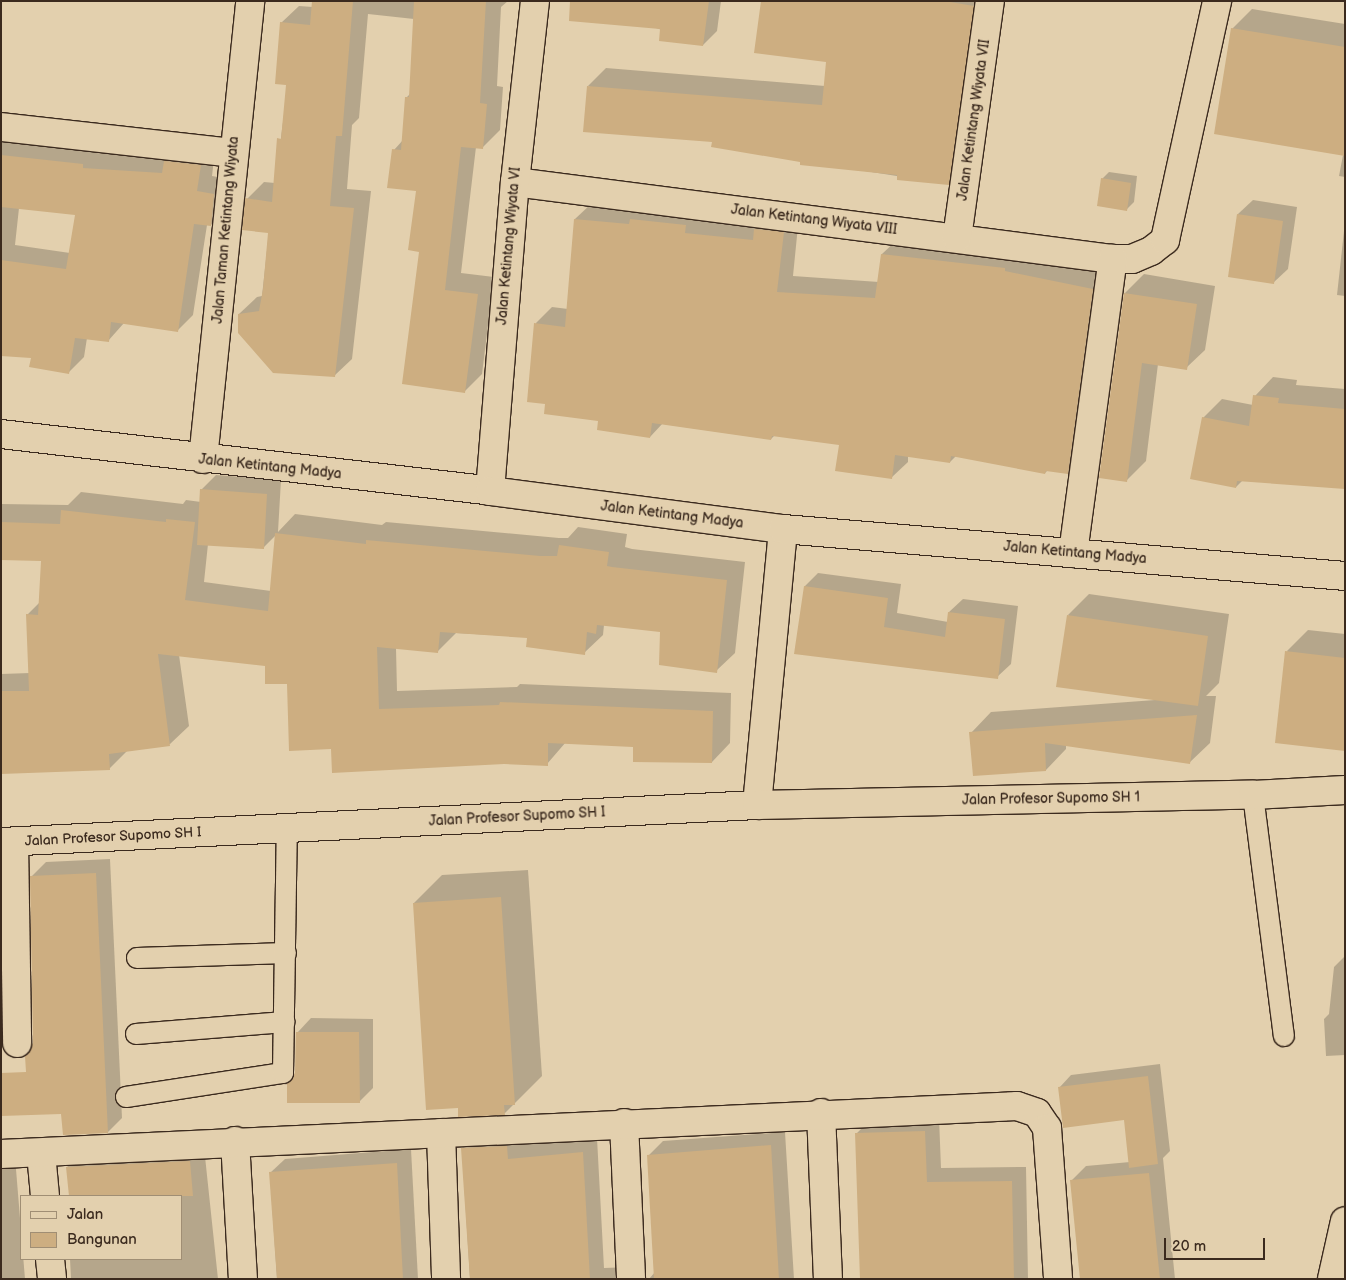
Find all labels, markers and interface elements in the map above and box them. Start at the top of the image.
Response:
street label: Jalan Ketintang Wiyata VII [954,38,994,202]
street label: Jalan Taman Ketintang Wiyata [209,135,243,325]
street label: Jalan Ketintang Wiyata VI [494,166,524,326]
street label: Jalan Ketintang Wiyata VIII [729,201,899,239]
street label: Jalan Ketintang Madya [198,451,342,483]
street label: Jalan Ketintang Madya [600,498,744,532]
street label: Jalan Ketintang Madya [1003,538,1147,568]
street label: Jalan Profesor Supomo SH 1 [962,789,1140,809]
street label: Jalan Profesor Supomo SH I [428,804,606,830]
street label: Jalan Profesor Supomo SH I [24,824,202,850]
legend [20,1195,182,1260]
text: Jalan [67,1205,103,1224]
scale bar [1166,1228,1267,1260]
text: Bangunan [67,1230,137,1249]
text: 20 m [1172,1237,1206,1256]

